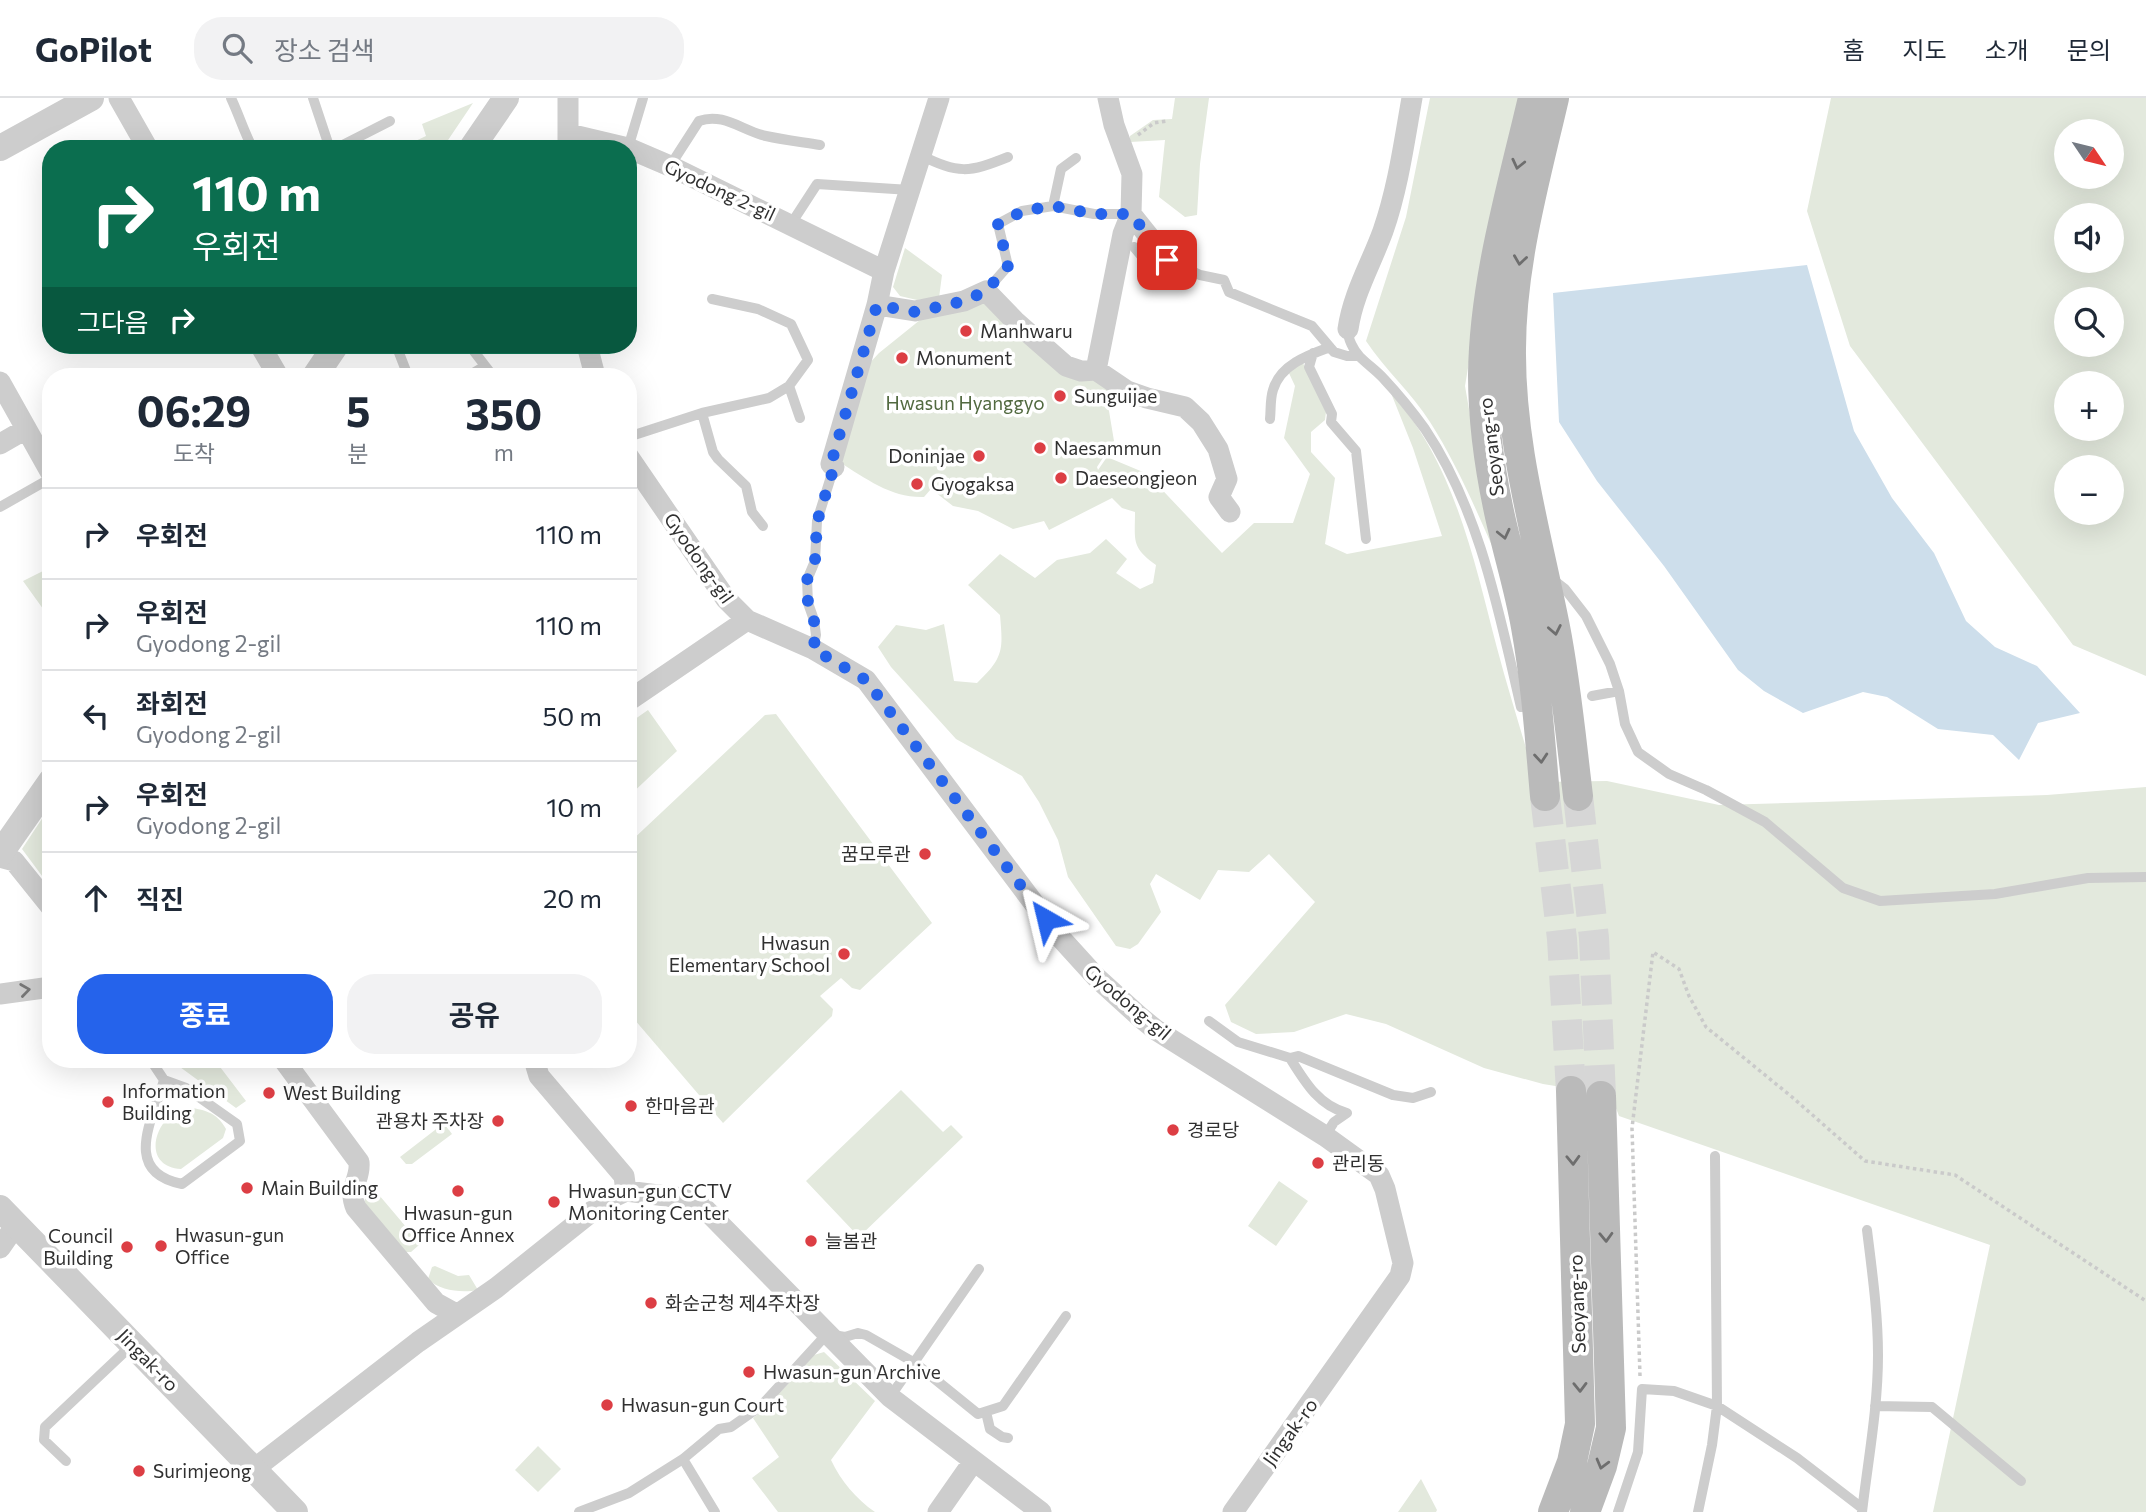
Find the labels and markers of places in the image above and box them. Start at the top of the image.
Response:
pin [1137,230,1197,290]
place label: Manhwaru [980,319,1073,342]
marker: Manhwaru [958,323,974,339]
place label: Monument [916,346,1012,369]
marker: Monument [894,350,910,366]
place label: Sunguijae [1074,384,1157,407]
marker: Sunguijae [1052,388,1068,404]
place label: Naesammun [1054,436,1162,459]
marker: Naesammun [1032,440,1048,456]
place label: Doninjae [888,444,965,467]
marker: Doninjae [971,448,987,464]
place label: Daeseongjeon [1075,466,1197,489]
marker: Daeseongjeon [1053,470,1069,486]
place label: Gyogaksa [931,472,1014,495]
marker: Gyogaksa [909,476,925,492]
place label: 꿈모루관 [841,842,911,865]
marker: 꿈모루관 [917,846,933,862]
place label: Hwasun Elementary School [669,931,830,976]
marker: Hwasun Elementary School [836,946,852,962]
place label: Information Building [122,1079,226,1124]
place label: West Building [283,1081,401,1104]
marker: West Building [261,1085,277,1101]
marker: Information Building [100,1094,116,1110]
place label: 한마음관 [645,1094,715,1117]
marker: 한마음관 [623,1098,639,1114]
place label: 관용차 주차장 [375,1109,484,1132]
marker: 관용차 주차장 [490,1113,506,1129]
place label: 경로당 [1187,1118,1239,1141]
marker: 경로당 [1165,1122,1181,1138]
place label: 관리동 [1332,1151,1384,1174]
marker: 관리동 [1310,1155,1326,1171]
place label: Main Building [261,1176,378,1199]
place label: Hwasun-gun CCTV Monitoring Center [568,1179,732,1224]
marker: Main Building [239,1180,255,1196]
marker: Hwasun-gun Office Annex [450,1183,466,1199]
marker: Hwasun-gun CCTV Monitoring Center [546,1194,562,1210]
place label: Hwasun-gun Office Annex [401,1201,515,1246]
place label: Hwasun-gun Office [175,1223,284,1268]
place label: Council Building [43,1224,113,1269]
place label: 늘봄관 [825,1229,877,1252]
marker: 늘봄관 [803,1233,819,1249]
marker: Hwasun-gun Office [153,1238,169,1254]
marker: Council Building [119,1239,135,1255]
place label: 화순군청 제4주차장 [665,1291,820,1314]
marker: 화순군청 제4주차장 [643,1295,659,1311]
place label: Hwasun-gun Archive [763,1360,941,1383]
marker: Hwasun-gun Archive [741,1364,757,1380]
place label: Hwasun-gun Court [621,1393,784,1416]
marker: Hwasun-gun Court [599,1397,615,1413]
place label: Surimjeong [153,1459,251,1482]
marker: Surimjeong [131,1463,147,1479]

